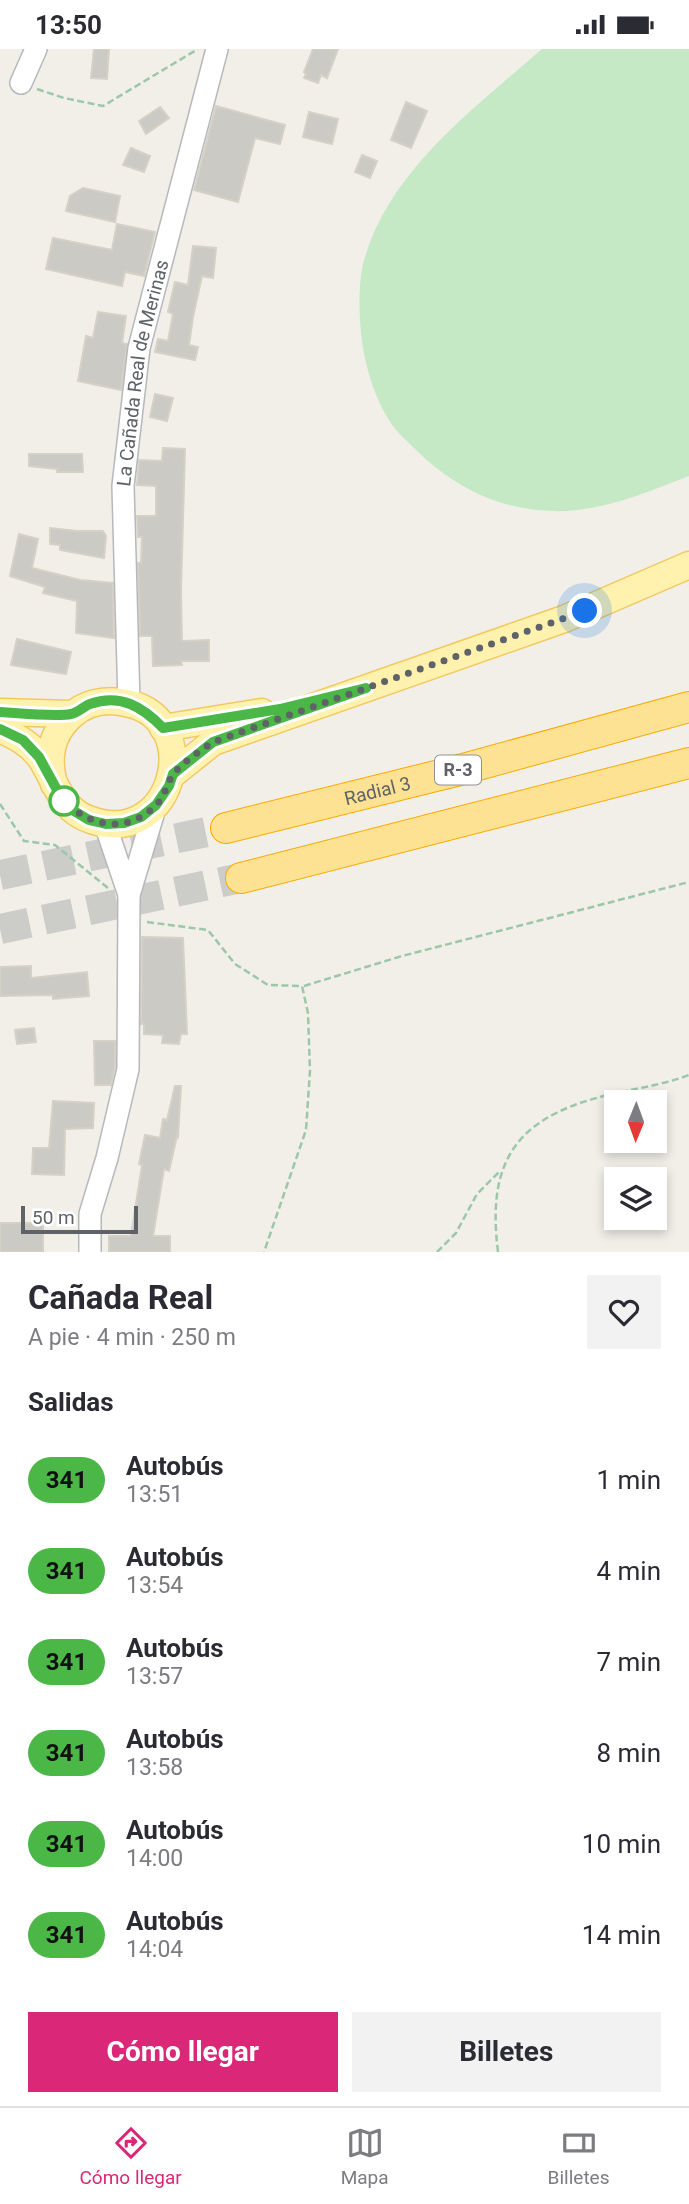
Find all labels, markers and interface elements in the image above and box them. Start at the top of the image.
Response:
text: 13:50 [35,10,102,40]
street label: La Cañada Real de Merinas [112,257,174,487]
your location [567,593,602,628]
road number: R-3 [435,755,481,785]
street label: Radial 3 [342,772,413,810]
unlabelled marker [49,786,79,816]
north arrow [604,1090,667,1153]
map controls [604,1090,667,1230]
button: layers [604,1167,667,1230]
scale bar [21,1203,138,1235]
text: 50 m [32,1206,75,1229]
button: heart [587,1275,661,1349]
text: Cañada Real [28,1278,213,1317]
text: A pie · 4 min · 250 m [28,1324,236,1351]
text: Salidas [28,1387,114,1417]
text: Autobús [126,1451,224,1481]
text: 1 min [596,1465,661,1495]
text: 341 [46,1466,87,1494]
text: 13:51 [126,1481,183,1508]
text: Autobús [126,1542,224,1572]
text: 4 min [596,1556,661,1586]
text: 341 [46,1557,87,1585]
text: 13:54 [126,1572,183,1599]
text: Autobús [126,1633,224,1663]
text: 7 min [596,1647,661,1677]
text: 341 [46,1648,87,1676]
text: 13:57 [126,1663,183,1690]
text: Autobús [126,1724,224,1754]
text: 8 min [596,1738,661,1768]
text: 341 [46,1739,87,1767]
text: 13:58 [126,1754,183,1781]
text: Autobús [126,1815,224,1845]
text: 10 min [582,1829,661,1859]
text: 341 [46,1830,87,1858]
text: 14:00 [126,1845,183,1872]
text: Autobús [126,1906,224,1936]
text: 14 min [582,1920,661,1950]
text: 341 [46,1921,87,1949]
text: 14:04 [126,1936,183,1963]
button: Cómo llegar [28,2012,338,2092]
button: Billetes [352,2012,661,2092]
tab: Cómo llegar [80,2124,182,2189]
tab: Mapa [341,2124,389,2189]
tab: Billetes [548,2124,609,2189]

